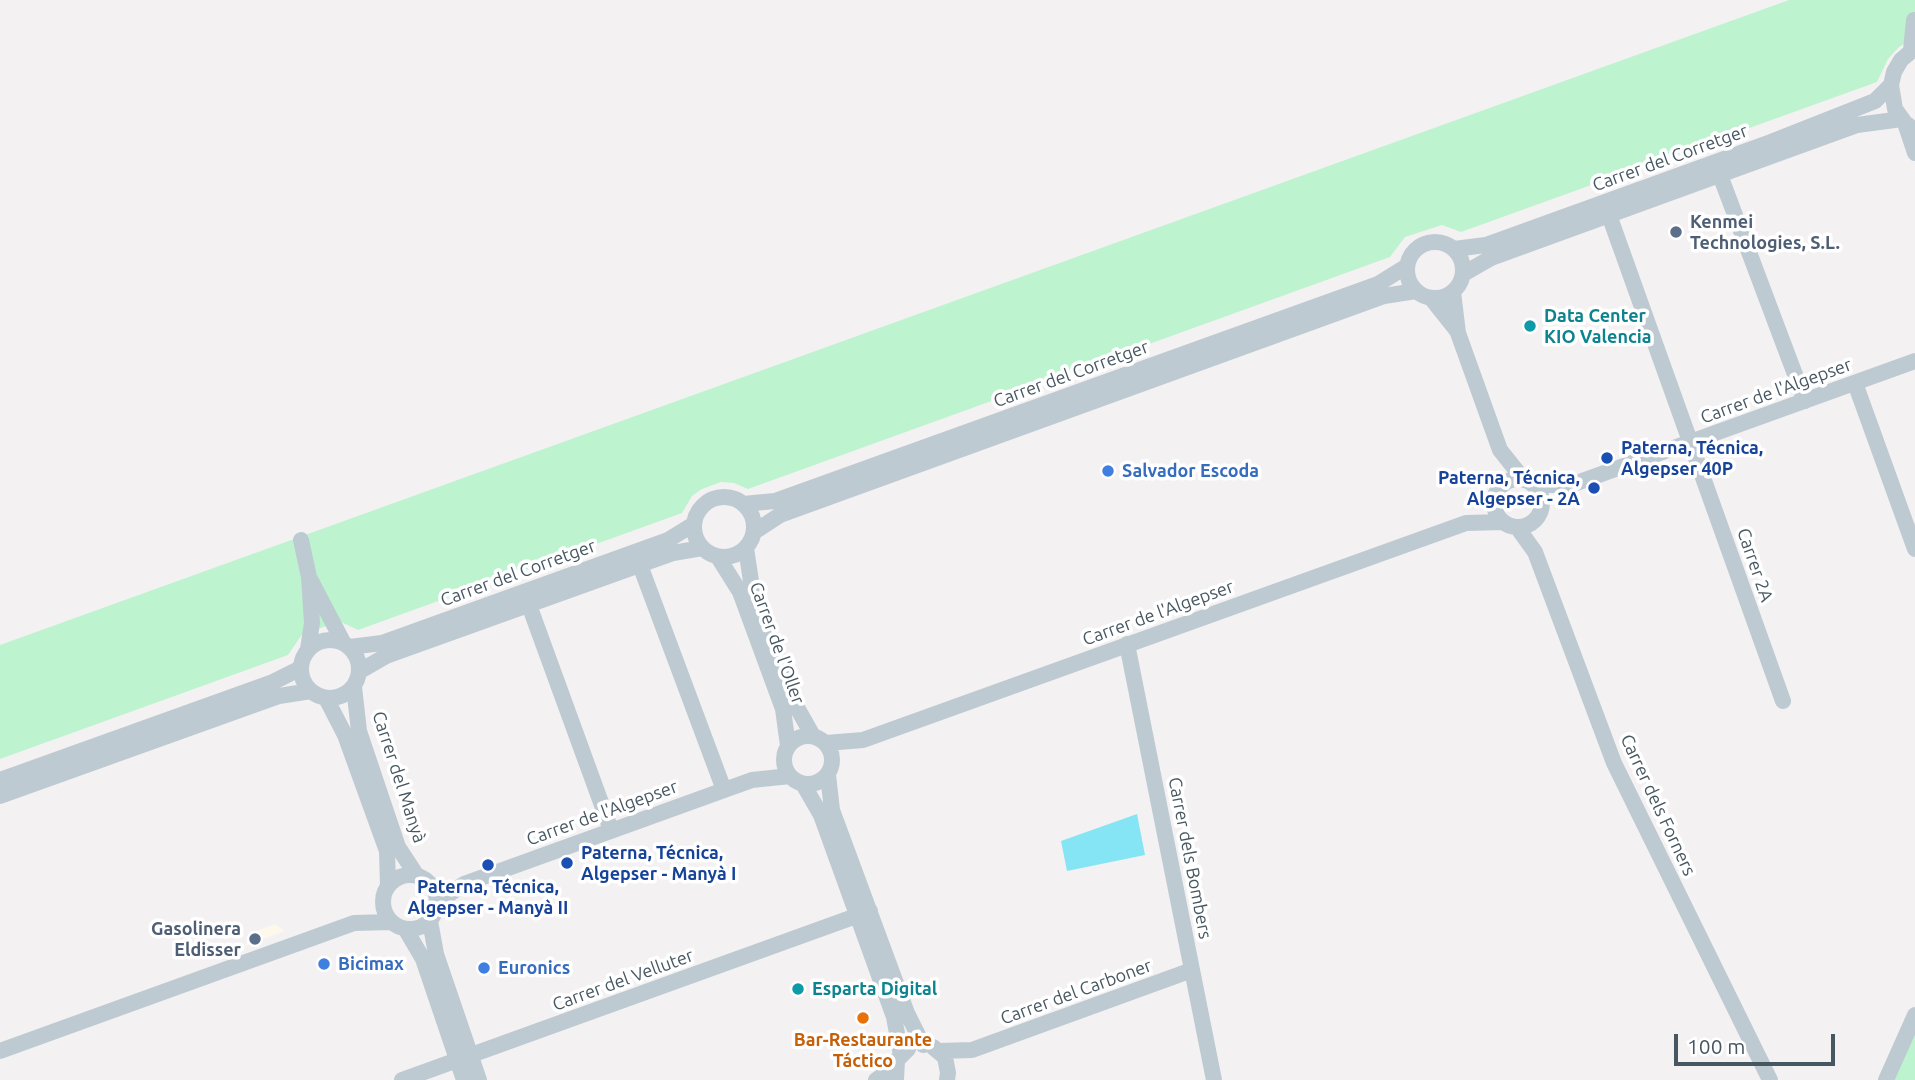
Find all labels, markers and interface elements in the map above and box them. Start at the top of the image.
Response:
street label: Carrer del Corretger [1590,120,1750,196]
place label: Kenmei Technologies, S.L. [1690,211,1840,254]
marker: Kenmei Technologies, S.L. [1668,224,1684,240]
place label: Data Center KIO Valencia [1544,305,1652,348]
marker: Data Center KIO Valencia [1522,318,1538,334]
street label: Carrer del Corretger [991,336,1151,412]
street label: Carrer de l'Algepser [1698,354,1854,428]
place label: Paterna, Técnica, Algepser 40P [1621,437,1763,480]
marker: Paterna, Técnica, Algepser 40P [1599,450,1615,466]
place label: Salvador Escoda [1122,460,1259,482]
marker: Salvador Escoda [1100,463,1116,479]
place label: Paterna, Técnica, Algepser - 2A [1438,467,1580,510]
marker: Paterna, Técnica, Algepser - 2A [1586,480,1602,496]
street label: Carrer 2A [1732,525,1778,605]
street label: Carrer del Corretger [438,535,598,611]
street label: Carrer de l'Algepser [1080,576,1236,650]
street label: Carrer de l'Oller [745,579,809,707]
street label: Carrer del Manyà [368,708,430,846]
street label: Carrer dels Forners [1616,731,1700,879]
street label: Carrer dels Bombers [1164,775,1216,941]
street label: Carrer de l'Algepser [524,776,680,850]
place label: Paterna, Técnica, Algepser - Manyà I [581,842,736,884]
marker: Paterna, Técnica, Algepser - Manyà I [559,855,575,871]
marker: Paterna, Técnica, Algepser - Manyà II [480,857,496,873]
place label: Paterna, Técnica, Algepser - Manyà II [408,876,568,918]
place label: Gasolinera Eldisser [151,918,241,960]
marker: Gasolinera Eldisser [247,931,263,947]
street label: Carrer del Velluter [550,944,696,1016]
place label: Bicimax [338,953,404,975]
street label: Carrer del Carboner [997,955,1155,1029]
marker: Bicimax [316,956,332,972]
place label: Euronics [498,957,570,979]
marker: Euronics [476,960,492,976]
place label: Esparta Digital [812,978,937,1000]
marker: Esparta Digital [790,981,806,997]
marker: Bar-Restaurante Táctico [855,1010,871,1026]
scale bar [1677,1020,1838,1064]
place label: Bar-Restaurante Táctico [794,1029,932,1072]
text: 100 m [1687,1034,1745,1058]

